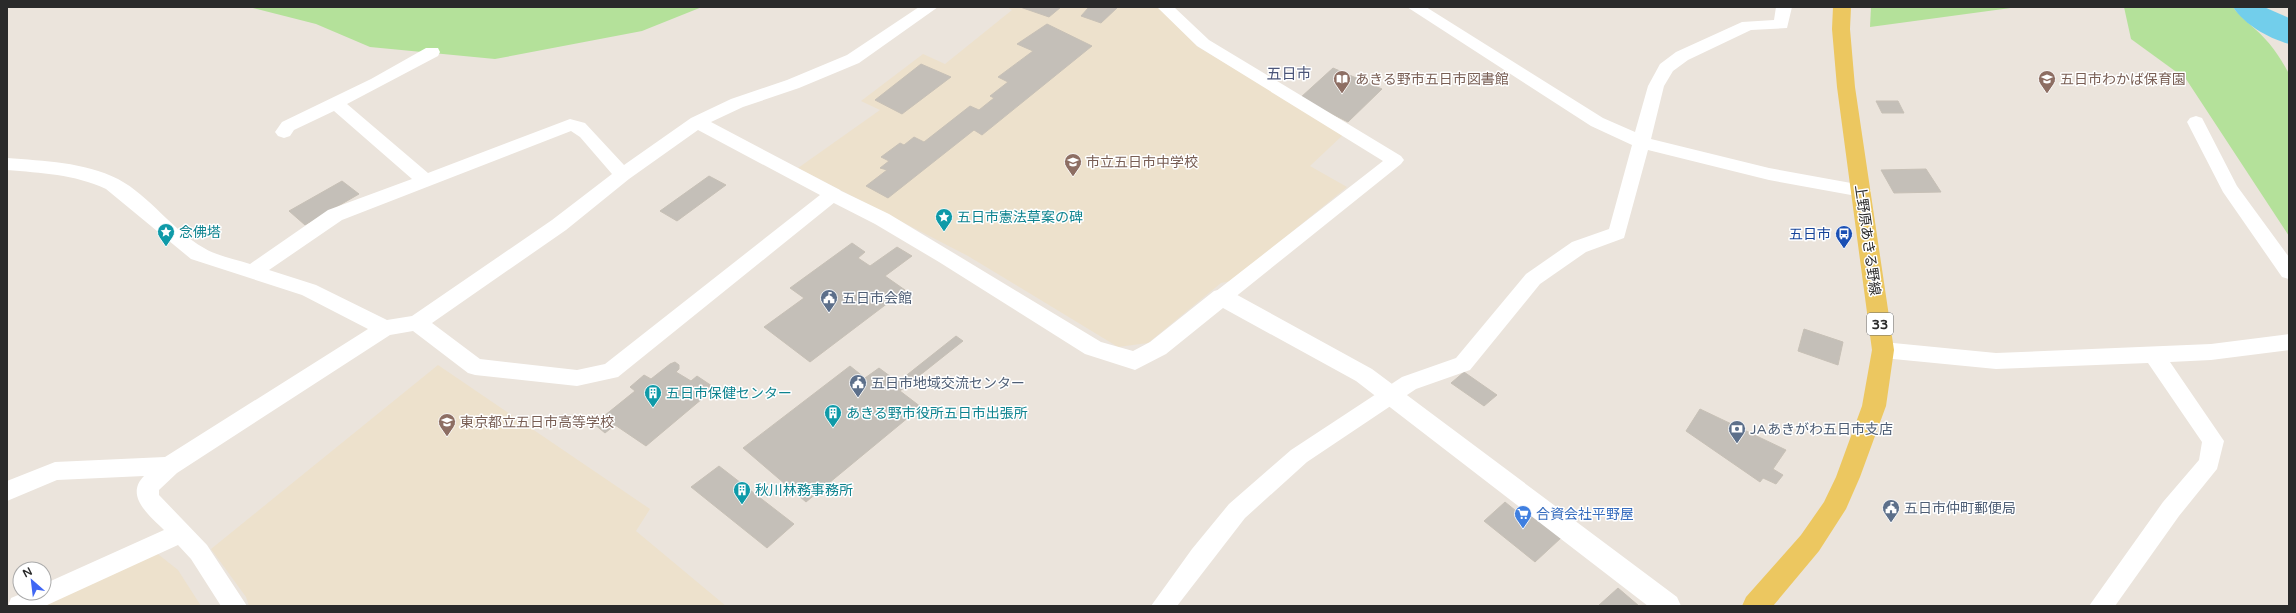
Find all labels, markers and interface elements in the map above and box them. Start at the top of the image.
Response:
district label: 五日市 [1266,65,1312,83]
library icon: あきる野市五日市図書館 [1332,69,1352,94]
school or university icon: 五日市わかば保育園 [2037,69,2057,94]
place label: あきる野市五日市図書館 [1355,71,1509,88]
place label: 五日市わかば保育園 [2060,71,2186,88]
school or university icon: 市立五日市中学校 [1063,152,1083,177]
place label: 市立五日市中学校 [1086,154,1198,171]
street label: 上野原あきる野線 [1851,184,1884,297]
place icon: 五日市憲法草案の碑 [934,207,954,232]
place label: 五日市憲法草案の碑 [957,209,1083,226]
place icon: 念佛塔 [156,222,176,247]
place label: 念佛塔 [179,224,221,241]
bus stop icon: 五日市 [1834,224,1854,249]
place label: 五日市 [1789,226,1831,243]
public building icon: 五日市会館 [819,288,839,313]
place label: 五日市会館 [842,290,912,307]
road number: 33 [1867,313,1893,335]
public building icon: 五日市地域交流センター [848,373,868,398]
place label: 五日市地域交流センター [871,375,1025,392]
building icon: 五日市保健センター [643,383,663,408]
place label: 五日市保健センター [666,385,792,402]
building icon: あきる野市役所五日市出張所 [823,403,843,428]
place label: あきる野市役所五日市出張所 [846,405,1028,422]
school or university icon: 東京都立五日市高等学校 [437,412,457,437]
place label: 東京都立五日市高等学校 [460,414,614,431]
bank icon: JAあきがわ五日市支店 [1727,419,1747,444]
place label: JAあきがわ五日市支店 [1750,421,1893,438]
building icon: 秋川林務事務所 [732,480,752,505]
place label: 秋川林務事務所 [755,482,853,499]
public building icon: 五日市仲町郵便局 [1881,498,1901,523]
place label: 五日市仲町郵便局 [1904,500,2016,517]
supermarket icon: 合資会社平野屋 [1513,504,1533,529]
place label: 合資会社平野屋 [1536,506,1634,523]
north arrow [12,561,52,601]
text: N [21,565,34,580]

